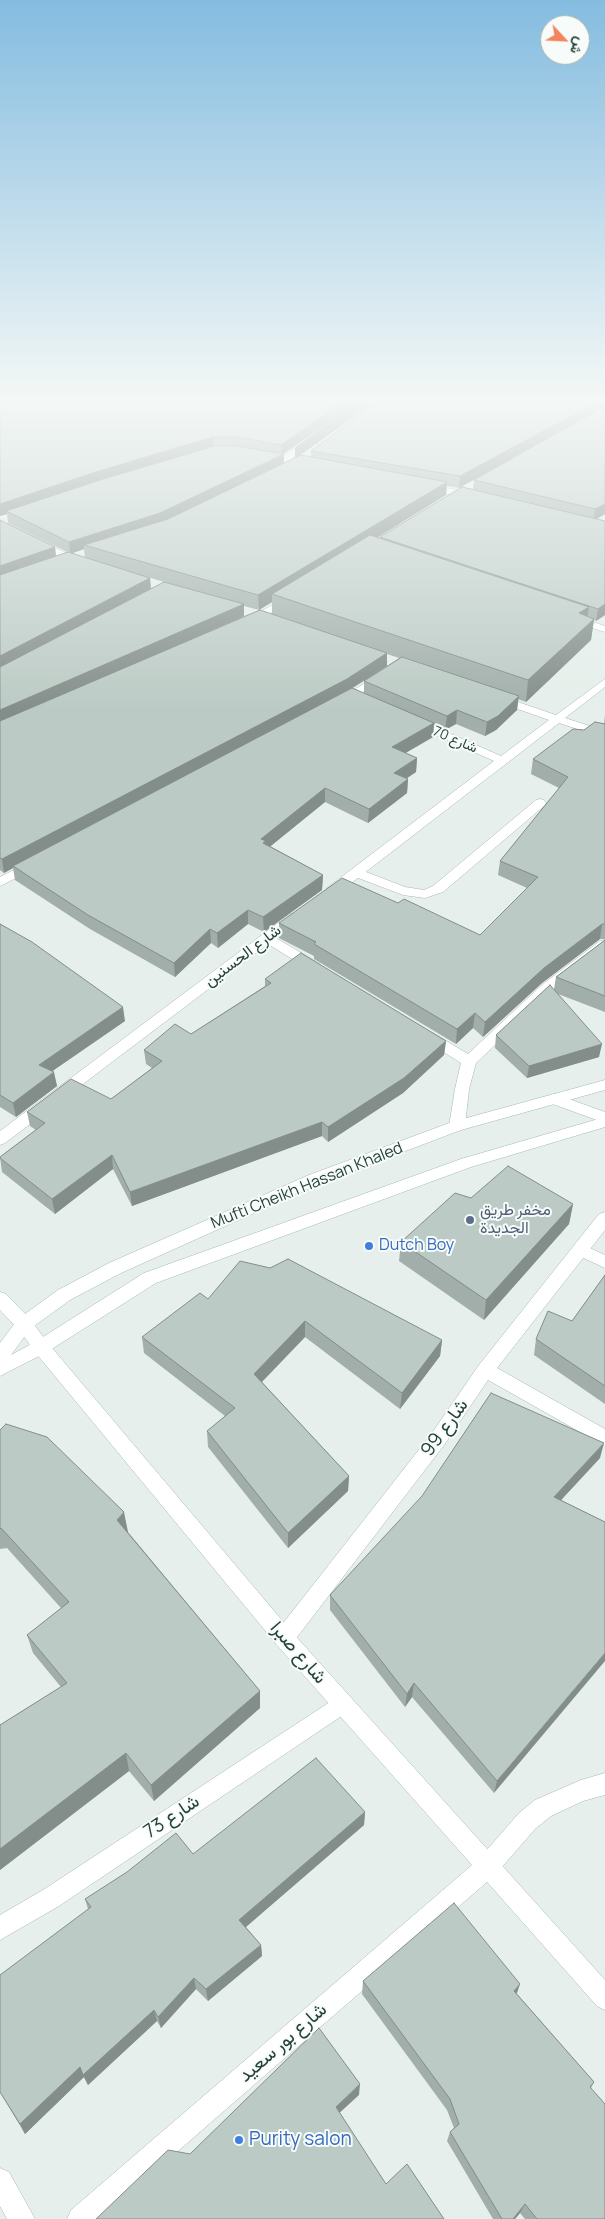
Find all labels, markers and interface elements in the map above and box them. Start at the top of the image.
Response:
north arrow [540,15,590,65]
text: ش [566,34,590,58]
street label: شارع 70 [430,723,480,757]
street label: شارع الحسنين [201,921,285,991]
street label: Mufti Cheikh Hassan Khaled [208,1139,406,1233]
place label: مخفر طريق الجديدة [480,1201,551,1239]
marker: مخفر طريق الجديدة [464,1214,476,1226]
place label: Dutch Boy [379,1236,454,1256]
marker: Dutch Boy [363,1240,375,1252]
street label: شارع 99 [417,1395,473,1461]
street label: شارع صبرا [265,1617,331,1689]
street label: شارع 73 [140,1790,204,1844]
street label: شارع بور سعيد [234,1999,332,2087]
place label: Purity salon [249,2129,352,2151]
marker: Purity salon [233,2134,245,2146]

